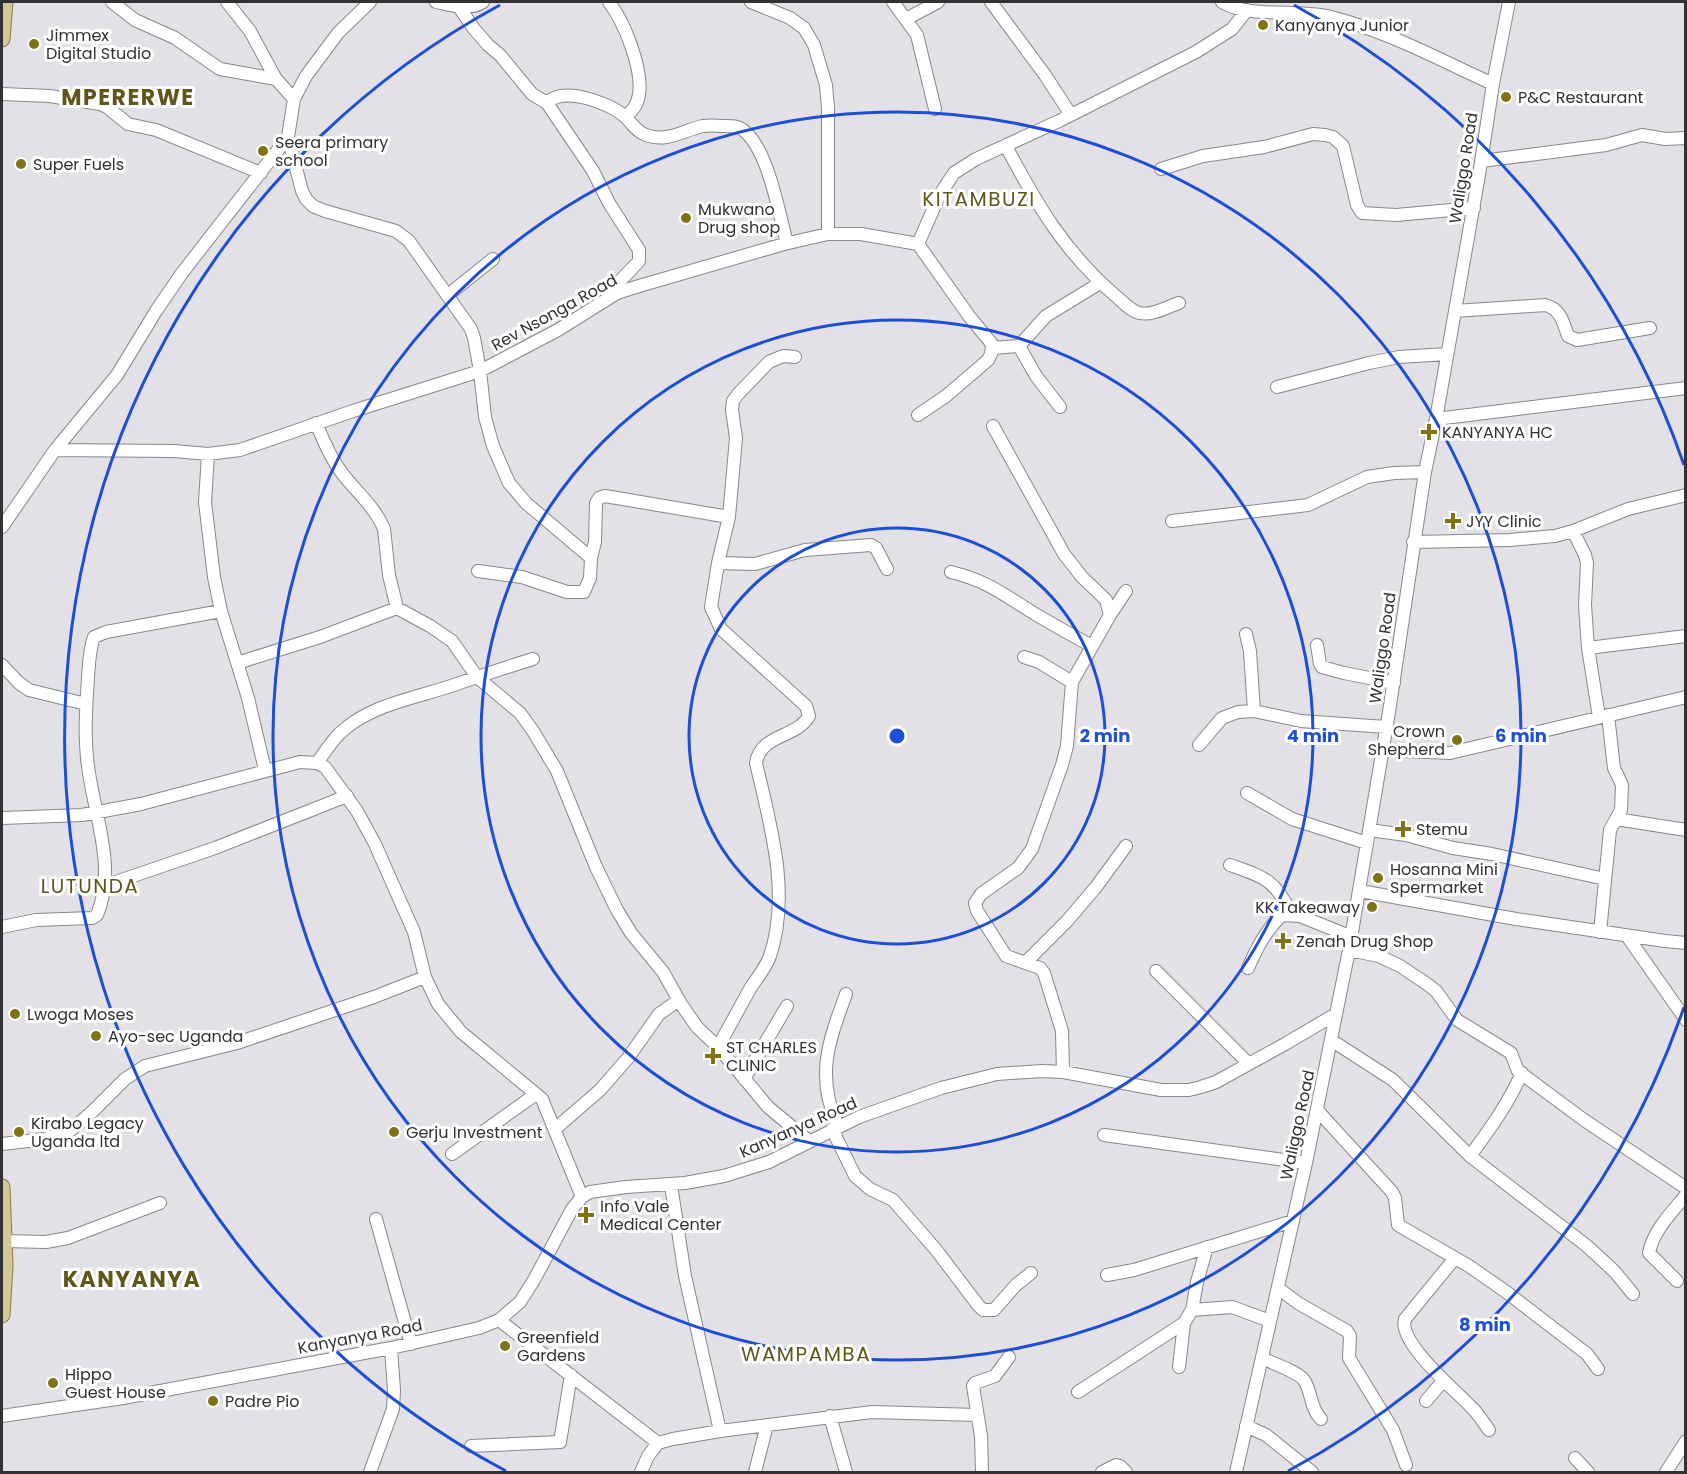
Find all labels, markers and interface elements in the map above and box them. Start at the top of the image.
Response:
place label: Kanyanya Junior [1275,14,1409,37]
marker: Kanyanya Junior [1256,18,1270,32]
place label: Jimmex Digital Studio [46,24,151,65]
marker: Jimmex Digital Studio [27,37,41,51]
district label: MPERERWE [61,82,195,113]
place label: P&C Restaurant [1518,86,1644,109]
marker: P&C Restaurant [1499,90,1513,104]
street label: Waliggo Road [1443,111,1484,225]
place label: Seera primary school [275,131,388,172]
marker: Seera primary school [256,144,270,158]
place label: Super Fuels [33,153,124,176]
marker: Super Fuels [14,157,28,171]
district label: KITAMBUZI [922,185,1036,213]
place label: Mukwano Drug shop [698,198,780,239]
marker: Mukwano Drug shop [679,211,693,225]
street label: Rev Nsonga Road [487,268,621,357]
place label: KANYANYA HC [1442,421,1553,444]
marker: KANYANYA HC [1420,423,1438,441]
place label: JYY Clinic [1466,510,1542,533]
marker: JYY Clinic [1444,512,1462,530]
street label: Waliggo Road [1363,591,1402,705]
place label: Crown Shepherd [1368,720,1445,761]
text: 2 min [1080,723,1130,748]
text: 4 min [1287,723,1339,748]
text: 6 min [1495,723,1547,748]
centre of rings [887,726,907,746]
marker: Crown Shepherd [1450,733,1464,747]
place label: Stemu [1416,818,1468,841]
marker: Stemu [1394,820,1412,838]
place label: Hosanna Mini Spermarket [1390,858,1498,899]
marker: Hosanna Mini Spermarket [1371,871,1385,885]
district label: LUTUNDA [41,872,139,900]
place label: KK Takeaway [1255,896,1360,919]
marker: KK Takeaway [1365,900,1379,914]
place label: Zenah Drug Shop [1296,930,1434,953]
marker: Zenah Drug Shop [1274,932,1292,950]
place label: Lwoga Moses [27,1003,134,1026]
marker: Lwoga Moses [8,1007,22,1021]
place label: Ayo-sec Uganda [108,1025,243,1048]
marker: Ayo-sec Uganda [89,1029,103,1043]
place label: ST CHARLES CLINIC [726,1036,817,1077]
marker: ST CHARLES CLINIC [704,1047,722,1065]
street label: Waliggo Road [1275,1068,1320,1182]
street label: Kanyanya Road [736,1091,861,1164]
place label: Kirabo Legacy Uganda ltd [31,1112,144,1153]
place label: Gerju Investment [406,1121,543,1144]
marker: Kirabo Legacy Uganda ltd [12,1125,26,1139]
marker: Gerju Investment [387,1125,401,1139]
place label: Info Vale Medical Center [600,1195,721,1236]
marker: Info Vale Medical Center [577,1206,595,1224]
district label: KANYANYA [63,1264,201,1295]
text: 8 min [1459,1312,1511,1337]
street label: Kanyanya Road [296,1313,424,1360]
place label: Greenfield Gardens [517,1326,599,1367]
marker: Greenfield Gardens [498,1339,512,1353]
district label: WAMPAMBA [741,1340,871,1368]
place label: Hippo Guest House [65,1363,166,1404]
marker: Hippo Guest House [46,1376,60,1390]
place label: Padre Pio [225,1390,300,1413]
marker: Padre Pio [206,1394,220,1408]

